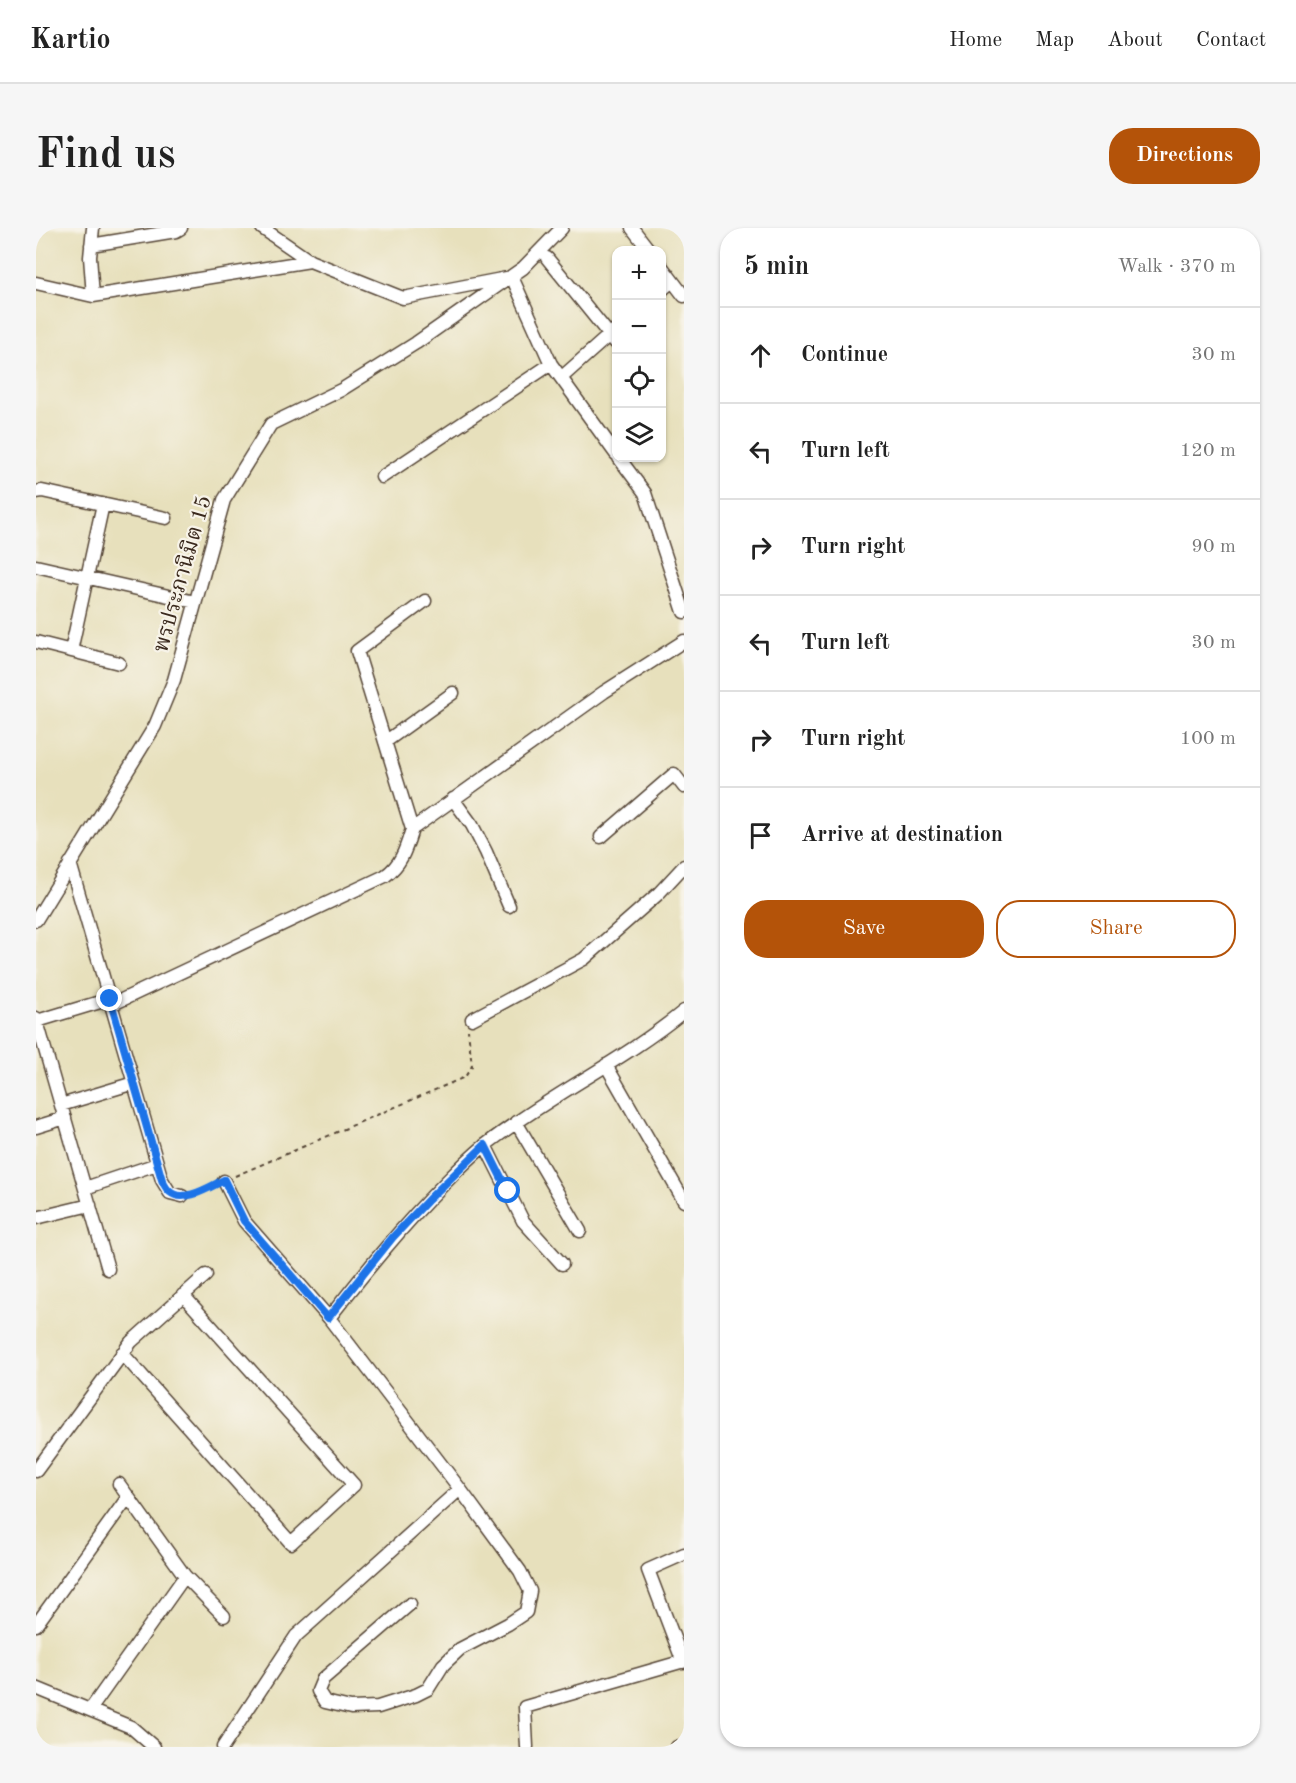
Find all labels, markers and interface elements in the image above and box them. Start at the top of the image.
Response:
text: Kartio [30,27,111,55]
text: Home [949,30,1002,51]
text: Map [1035,30,1074,51]
text: About [1107,30,1163,51]
text: Contact [1196,30,1266,51]
button: Directions [1109,128,1260,184]
text: Find us [36,135,175,177]
map controls [612,246,666,462]
button: + [612,246,666,300]
text: 5 min [744,254,809,280]
text: Walk · 370 m [1117,257,1236,277]
button: − [612,300,666,354]
icon: ahead [744,339,777,372]
text: Continue [801,344,888,366]
text: 30 m [1191,345,1236,365]
button: locate [612,354,666,408]
button: layers [612,408,666,462]
icon: left [744,435,777,468]
text: Turn left [801,440,890,462]
text: 120 m [1180,441,1236,461]
street label: พรประภานิมิต 15 [149,493,216,655]
icon: right [744,531,777,564]
text: Turn right [801,536,905,558]
text: 90 m [1191,537,1236,557]
icon: left [744,627,777,660]
text: Turn left [801,632,890,654]
text: 30 m [1191,633,1236,653]
icon: right [744,723,777,756]
text: Turn right [801,728,905,750]
text: 100 m [1180,729,1236,749]
icon: arrive [744,819,777,852]
text: Arrive at destination [801,824,1003,846]
button: Save [744,900,984,958]
button: Share [996,900,1236,958]
route end [96,985,122,1011]
route start [494,1177,520,1203]

